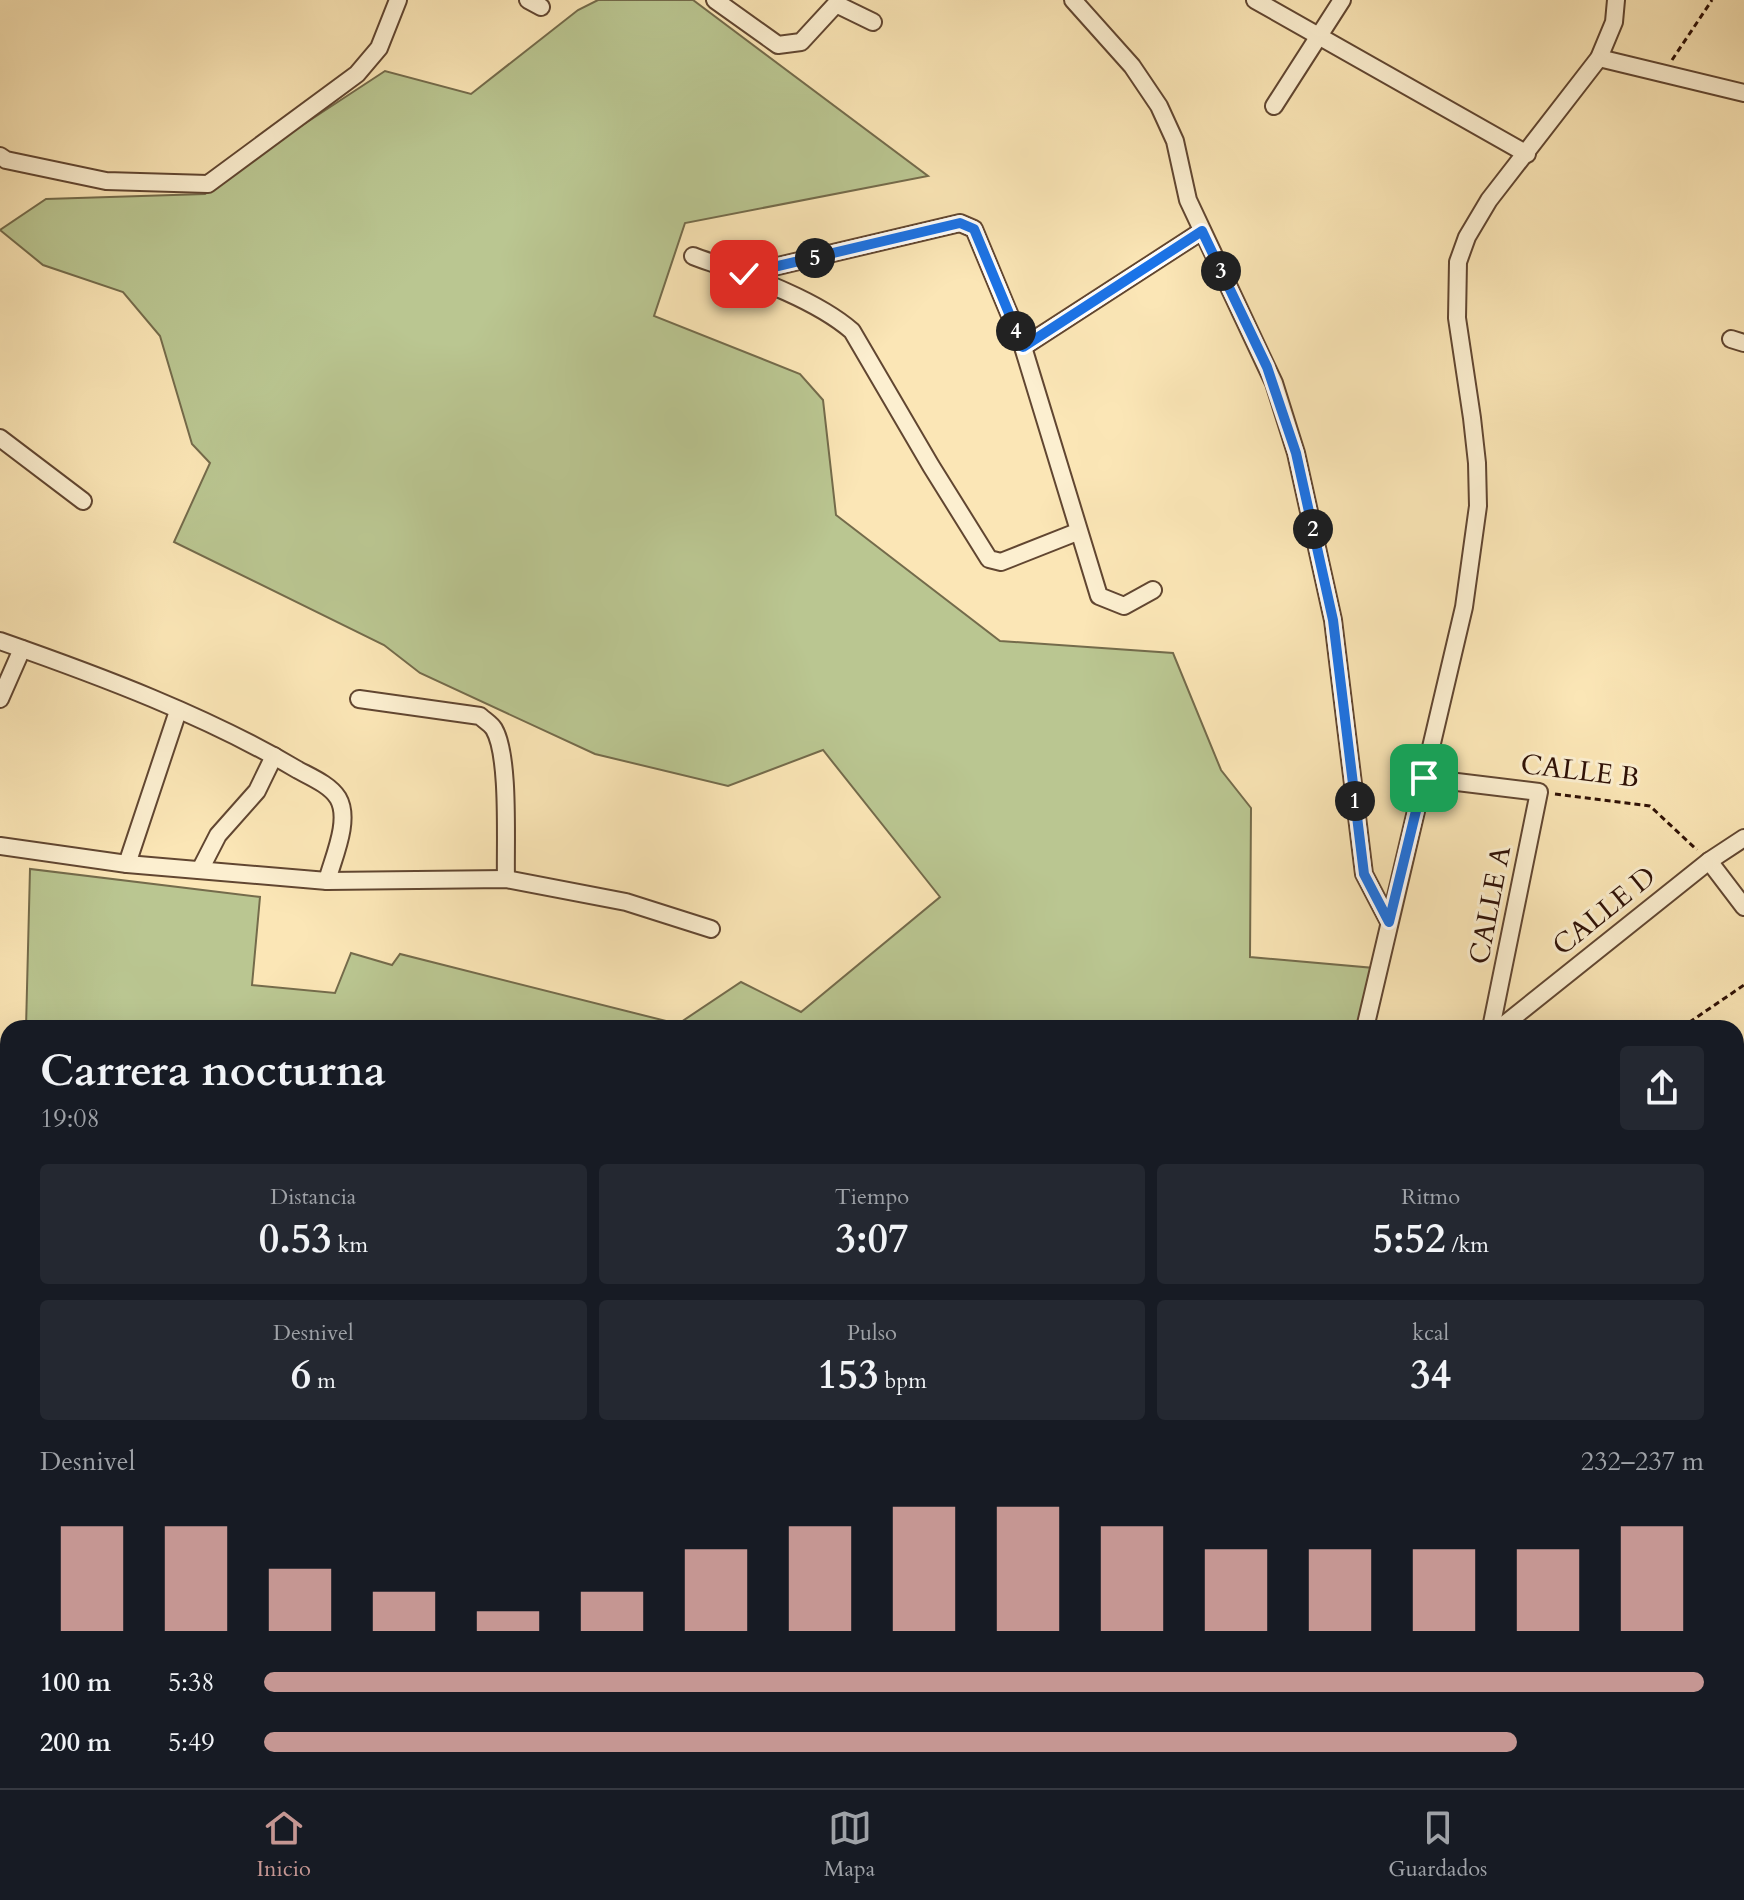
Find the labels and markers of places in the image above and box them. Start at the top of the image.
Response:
pin: 5 [795,238,835,278]
pin [710,240,778,308]
pin: 3 [1201,251,1241,291]
pin: 4 [996,311,1036,351]
pin: 2 [1293,509,1333,549]
pin [1390,744,1458,812]
pin: 1 [1335,781,1375,821]

